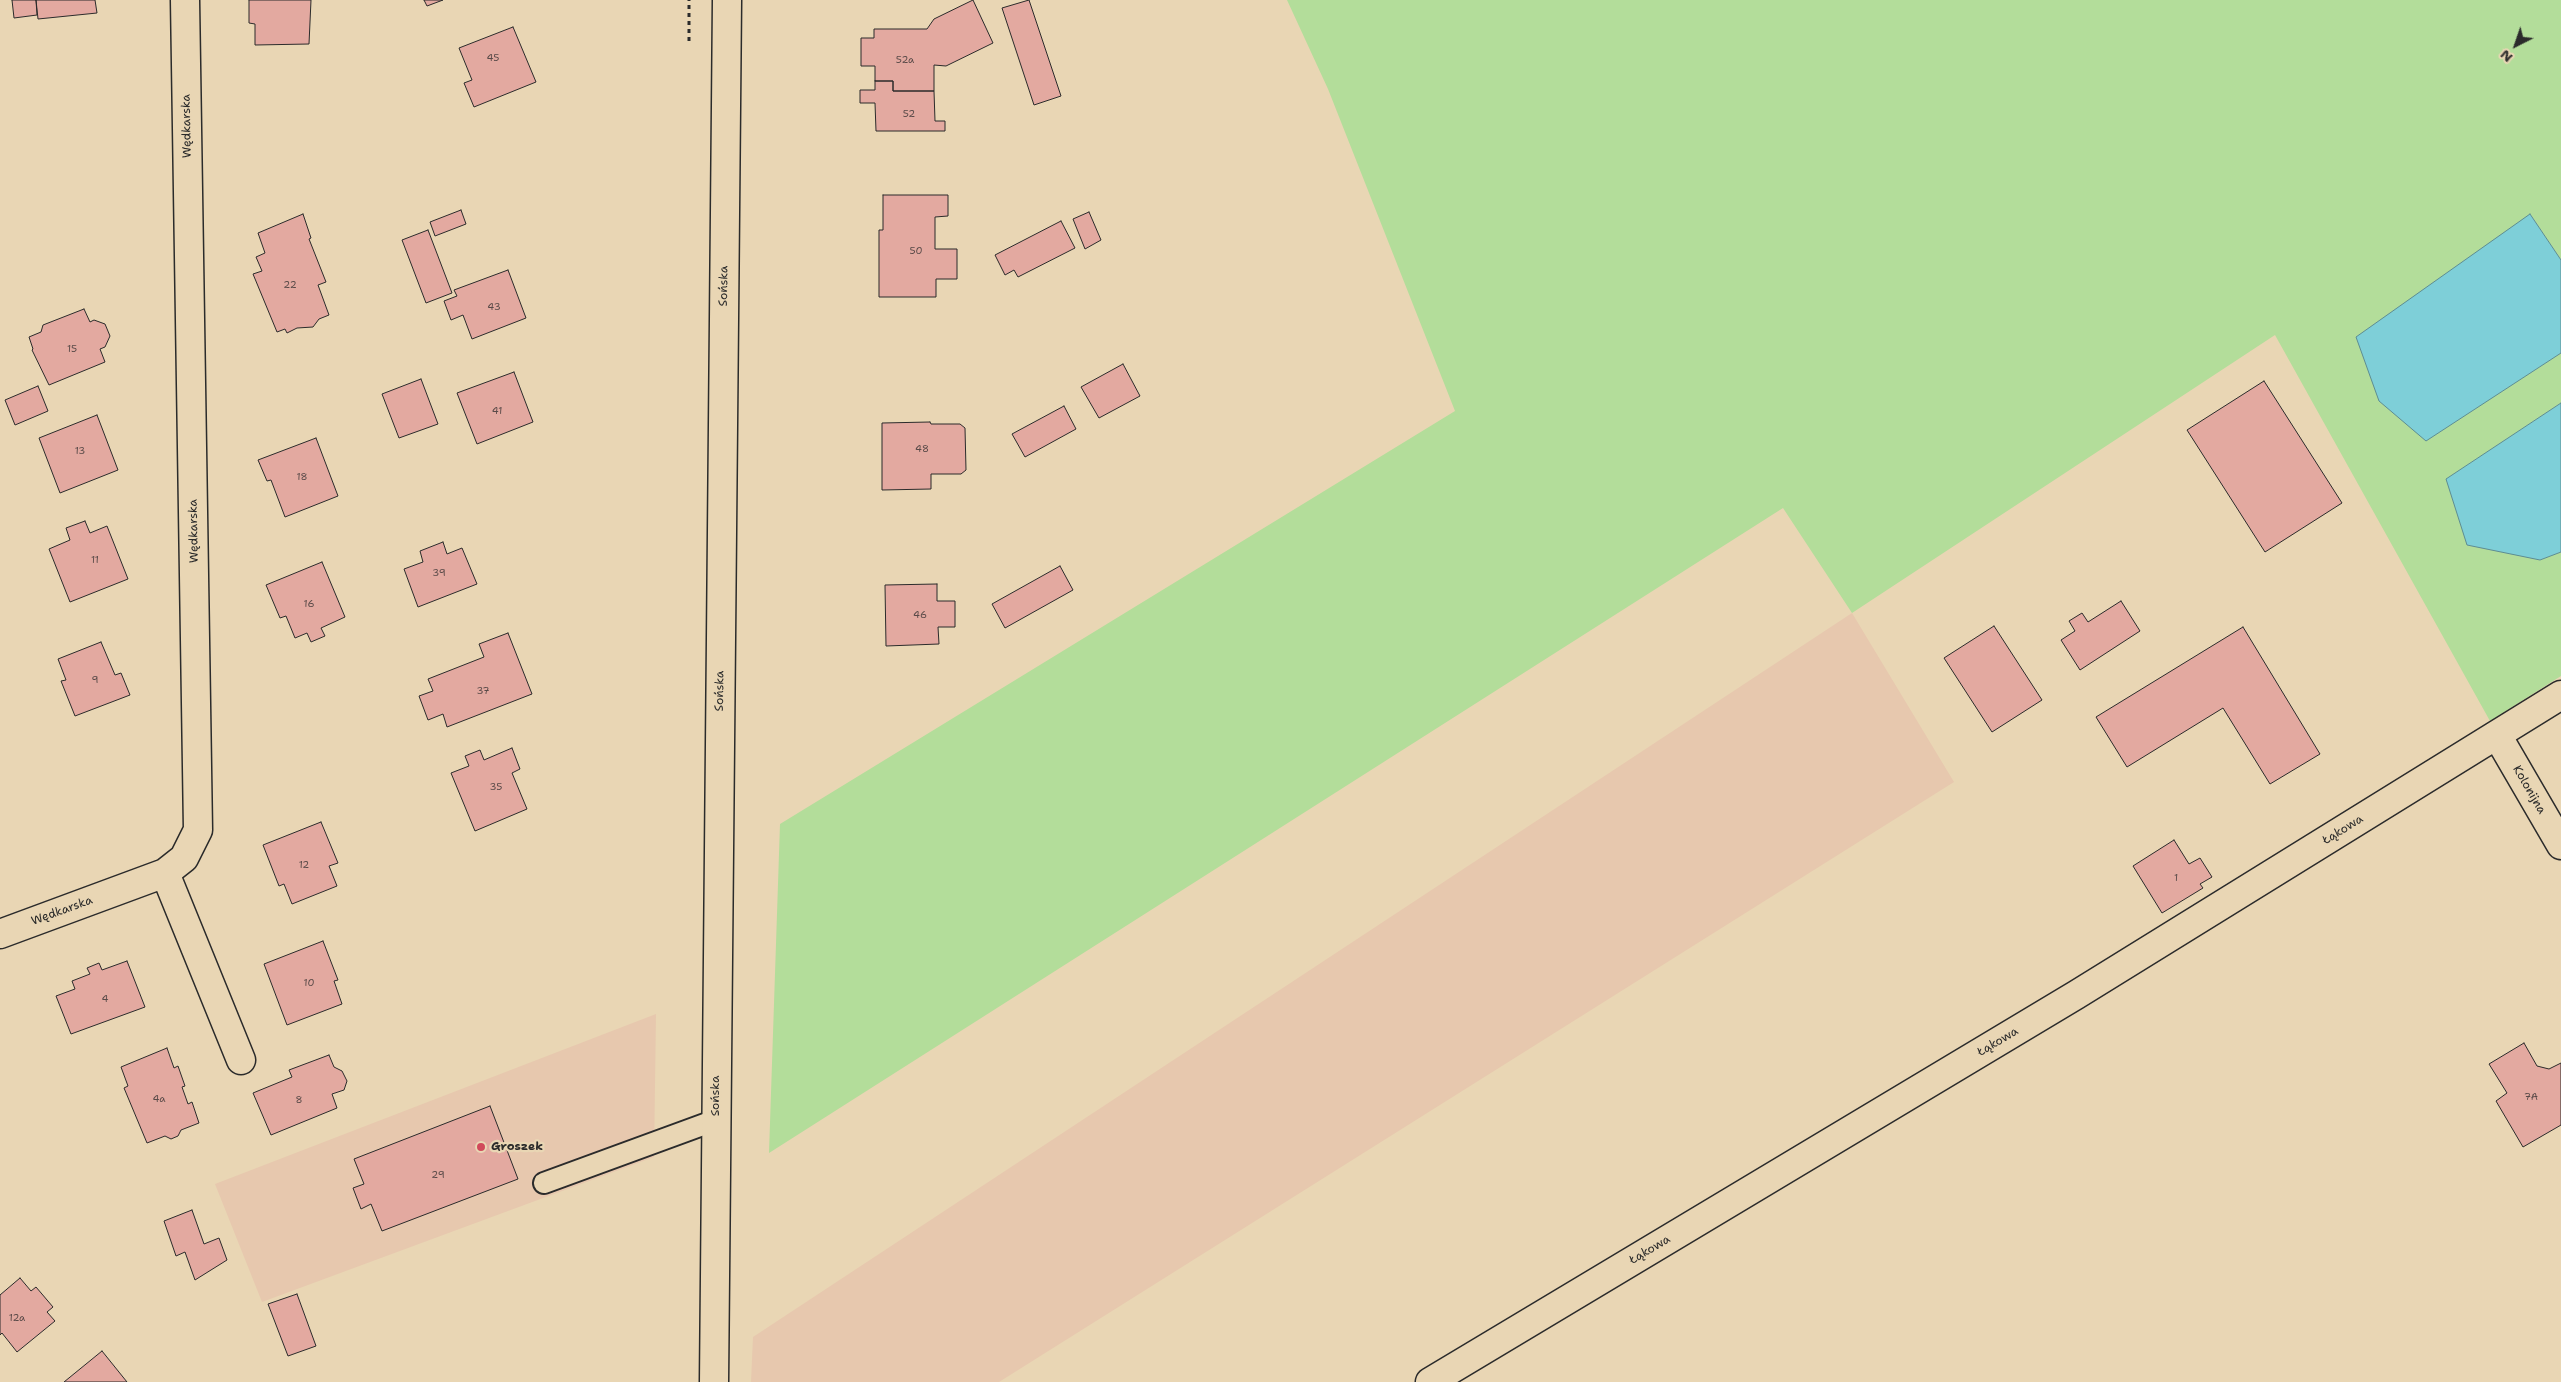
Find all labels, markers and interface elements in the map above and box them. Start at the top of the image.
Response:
north arrow [2491,20,2541,70]
text: N [2496,46,2516,67]
house number: 45 [487,52,499,64]
house number: 52a [896,54,914,66]
street label: Wędkarska [179,94,195,158]
house number: 52 [903,108,915,120]
house number: 50 [909,245,923,257]
street label: Sońska [716,266,732,306]
house number: 22 [283,279,297,291]
house number: 43 [487,301,501,313]
house number: 15 [67,343,77,355]
house number: 41 [492,405,502,417]
house number: 48 [915,443,929,455]
house number: 13 [75,445,85,457]
house number: 18 [296,471,308,483]
street label: Wędkarska [186,499,202,563]
house number: 11 [91,554,99,566]
house number: 39 [432,567,446,579]
house number: 16 [304,598,314,610]
house number: 46 [913,609,927,621]
street label: Sońska [712,671,728,711]
house number: 9 [92,674,98,686]
house number: 37 [476,685,490,697]
street label: Kolonijna [2509,763,2549,817]
house number: 35 [490,781,502,793]
street label: Łąkowa [2320,812,2366,848]
house number: 12 [299,859,309,871]
house number: 1 [2174,872,2178,884]
street label: Wędkarska [29,893,95,929]
house number: 10 [304,977,314,989]
house number: 4 [102,993,108,1005]
street label: Łąkowa [1975,1024,2021,1060]
street label: Sońska [709,1076,723,1116]
house number: 7A [2524,1091,2538,1103]
house number: 4a [152,1093,166,1105]
house number: 8 [296,1094,302,1106]
place label: Groszek [491,1140,543,1154]
marker: Groszek [475,1141,487,1153]
house number: 29 [431,1169,445,1181]
street label: Łąkowa [1627,1232,1673,1268]
house number: 12a [9,1312,25,1324]

